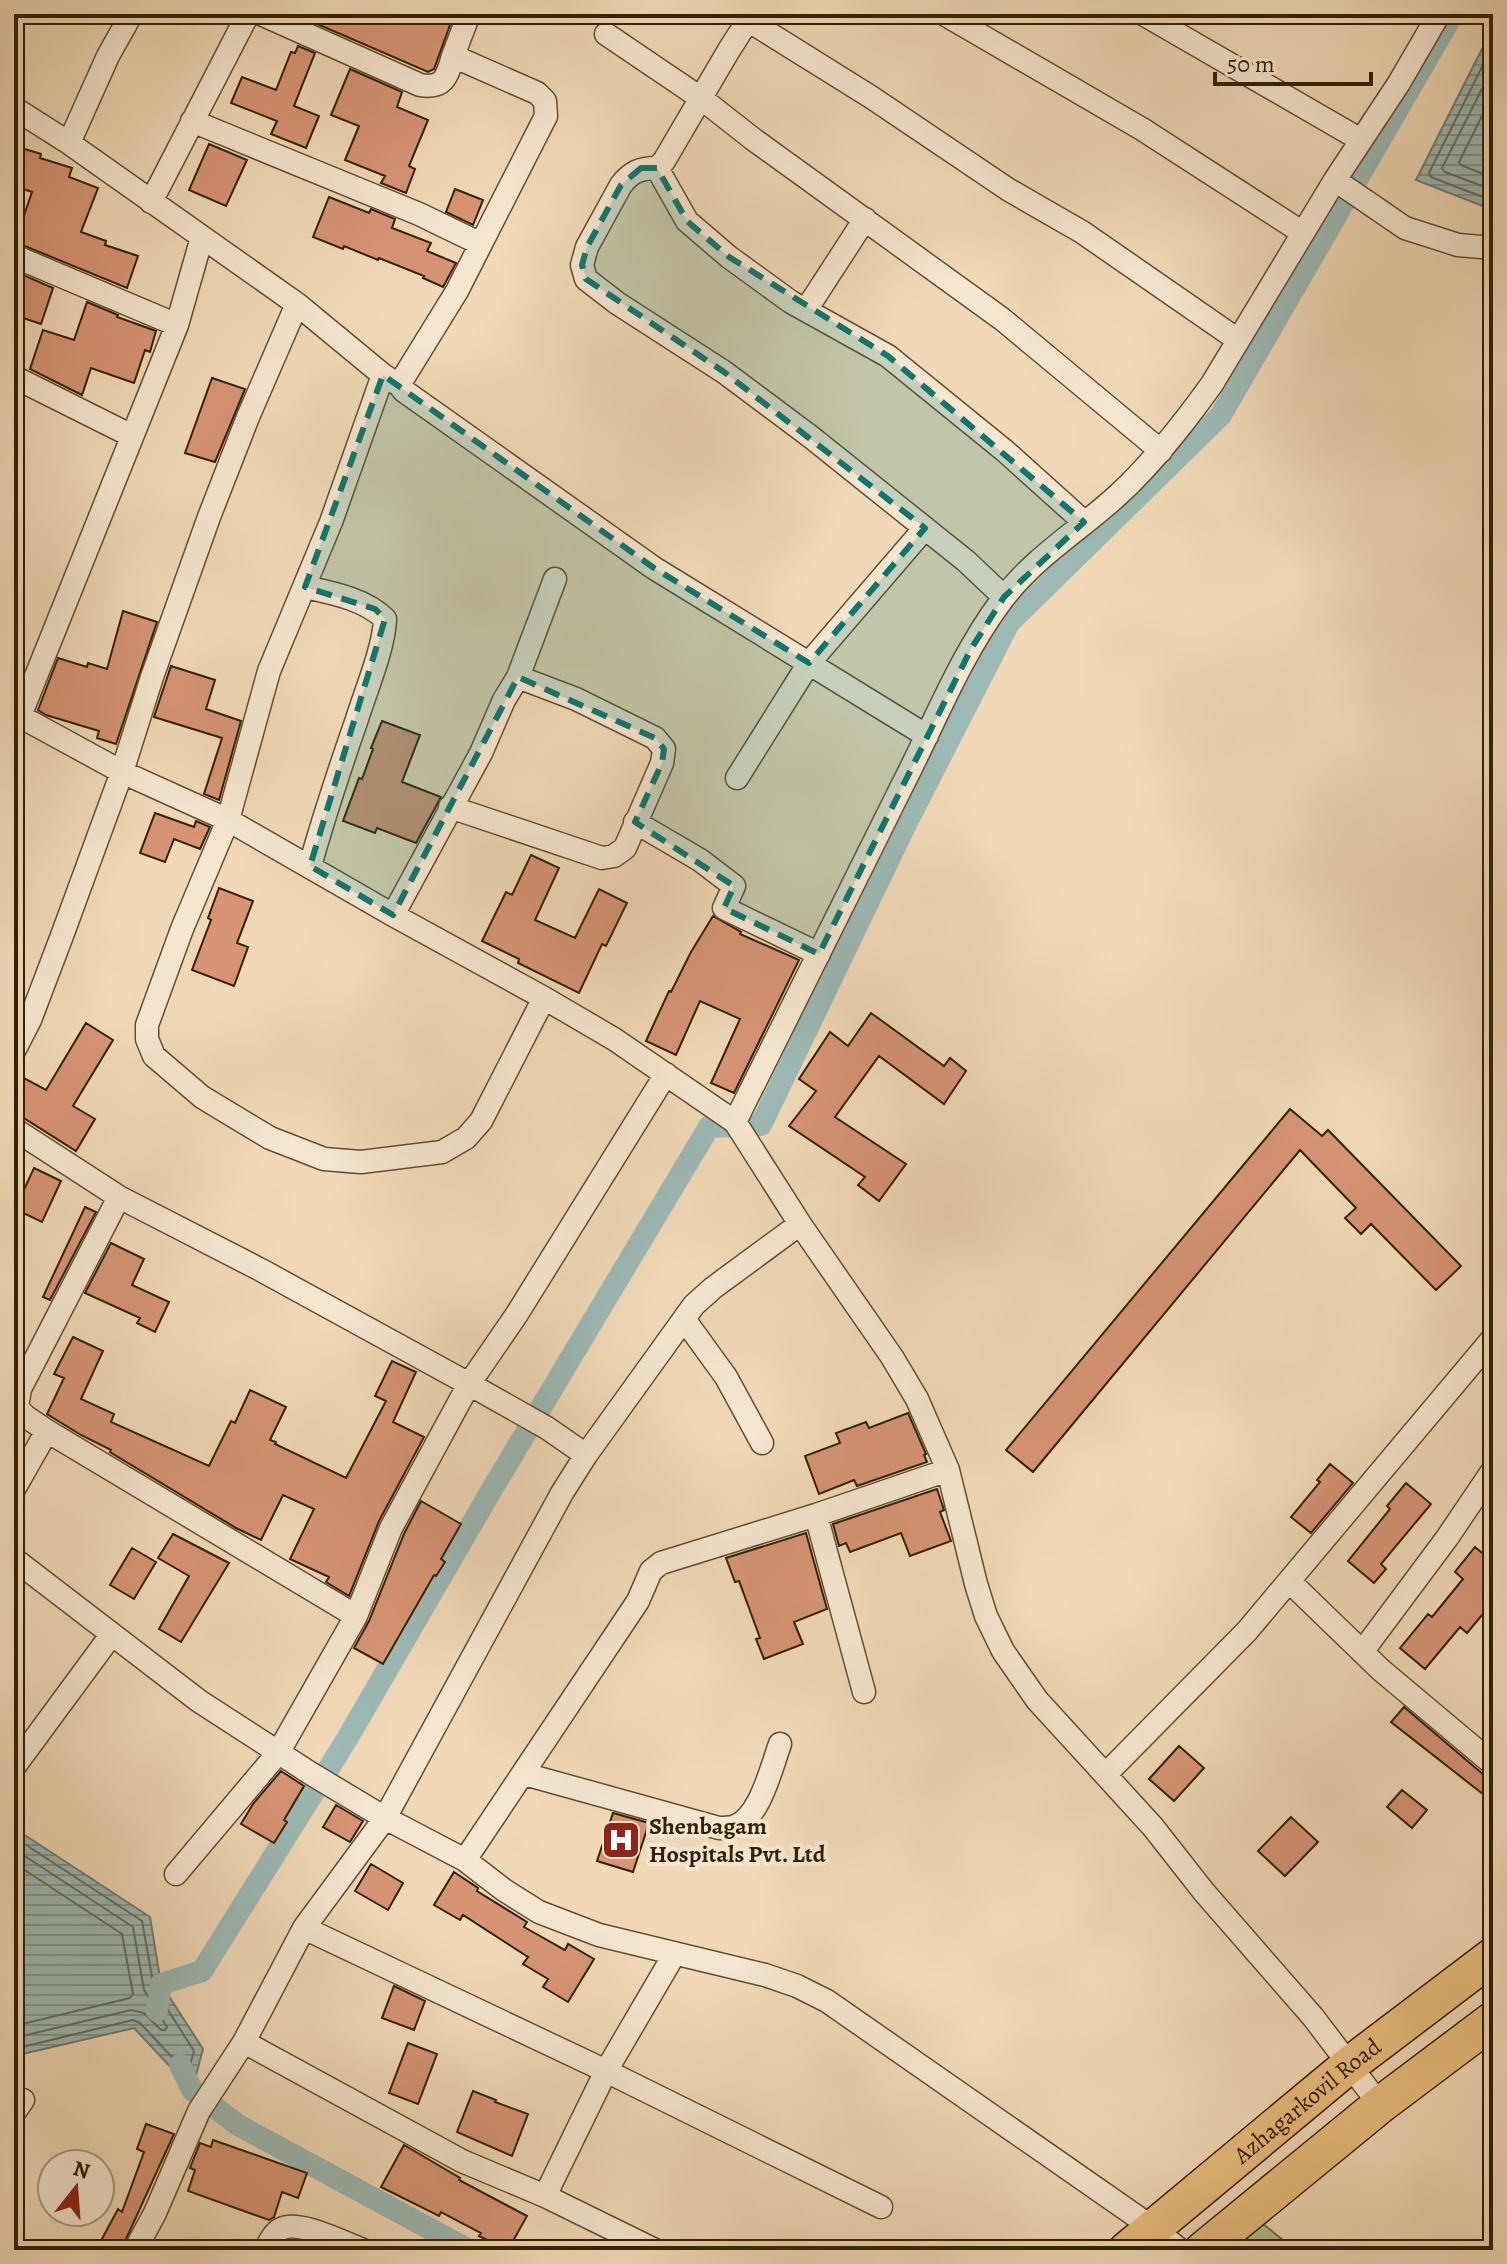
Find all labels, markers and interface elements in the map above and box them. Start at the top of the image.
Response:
scale bar [1215,36,1371,86]
text: 50 m [1227,48,1275,80]
place label: Shenbagam Hospitals Pvt. Ltd [649,1810,826,1870]
hospital icon: Shenbagam Hospitals Pvt. Ltd [600,1819,642,1861]
street label: Azhagarkovil Road [1226,2030,1388,2172]
north arrow [36,2148,116,2228]
text: N [70,2153,94,2187]

